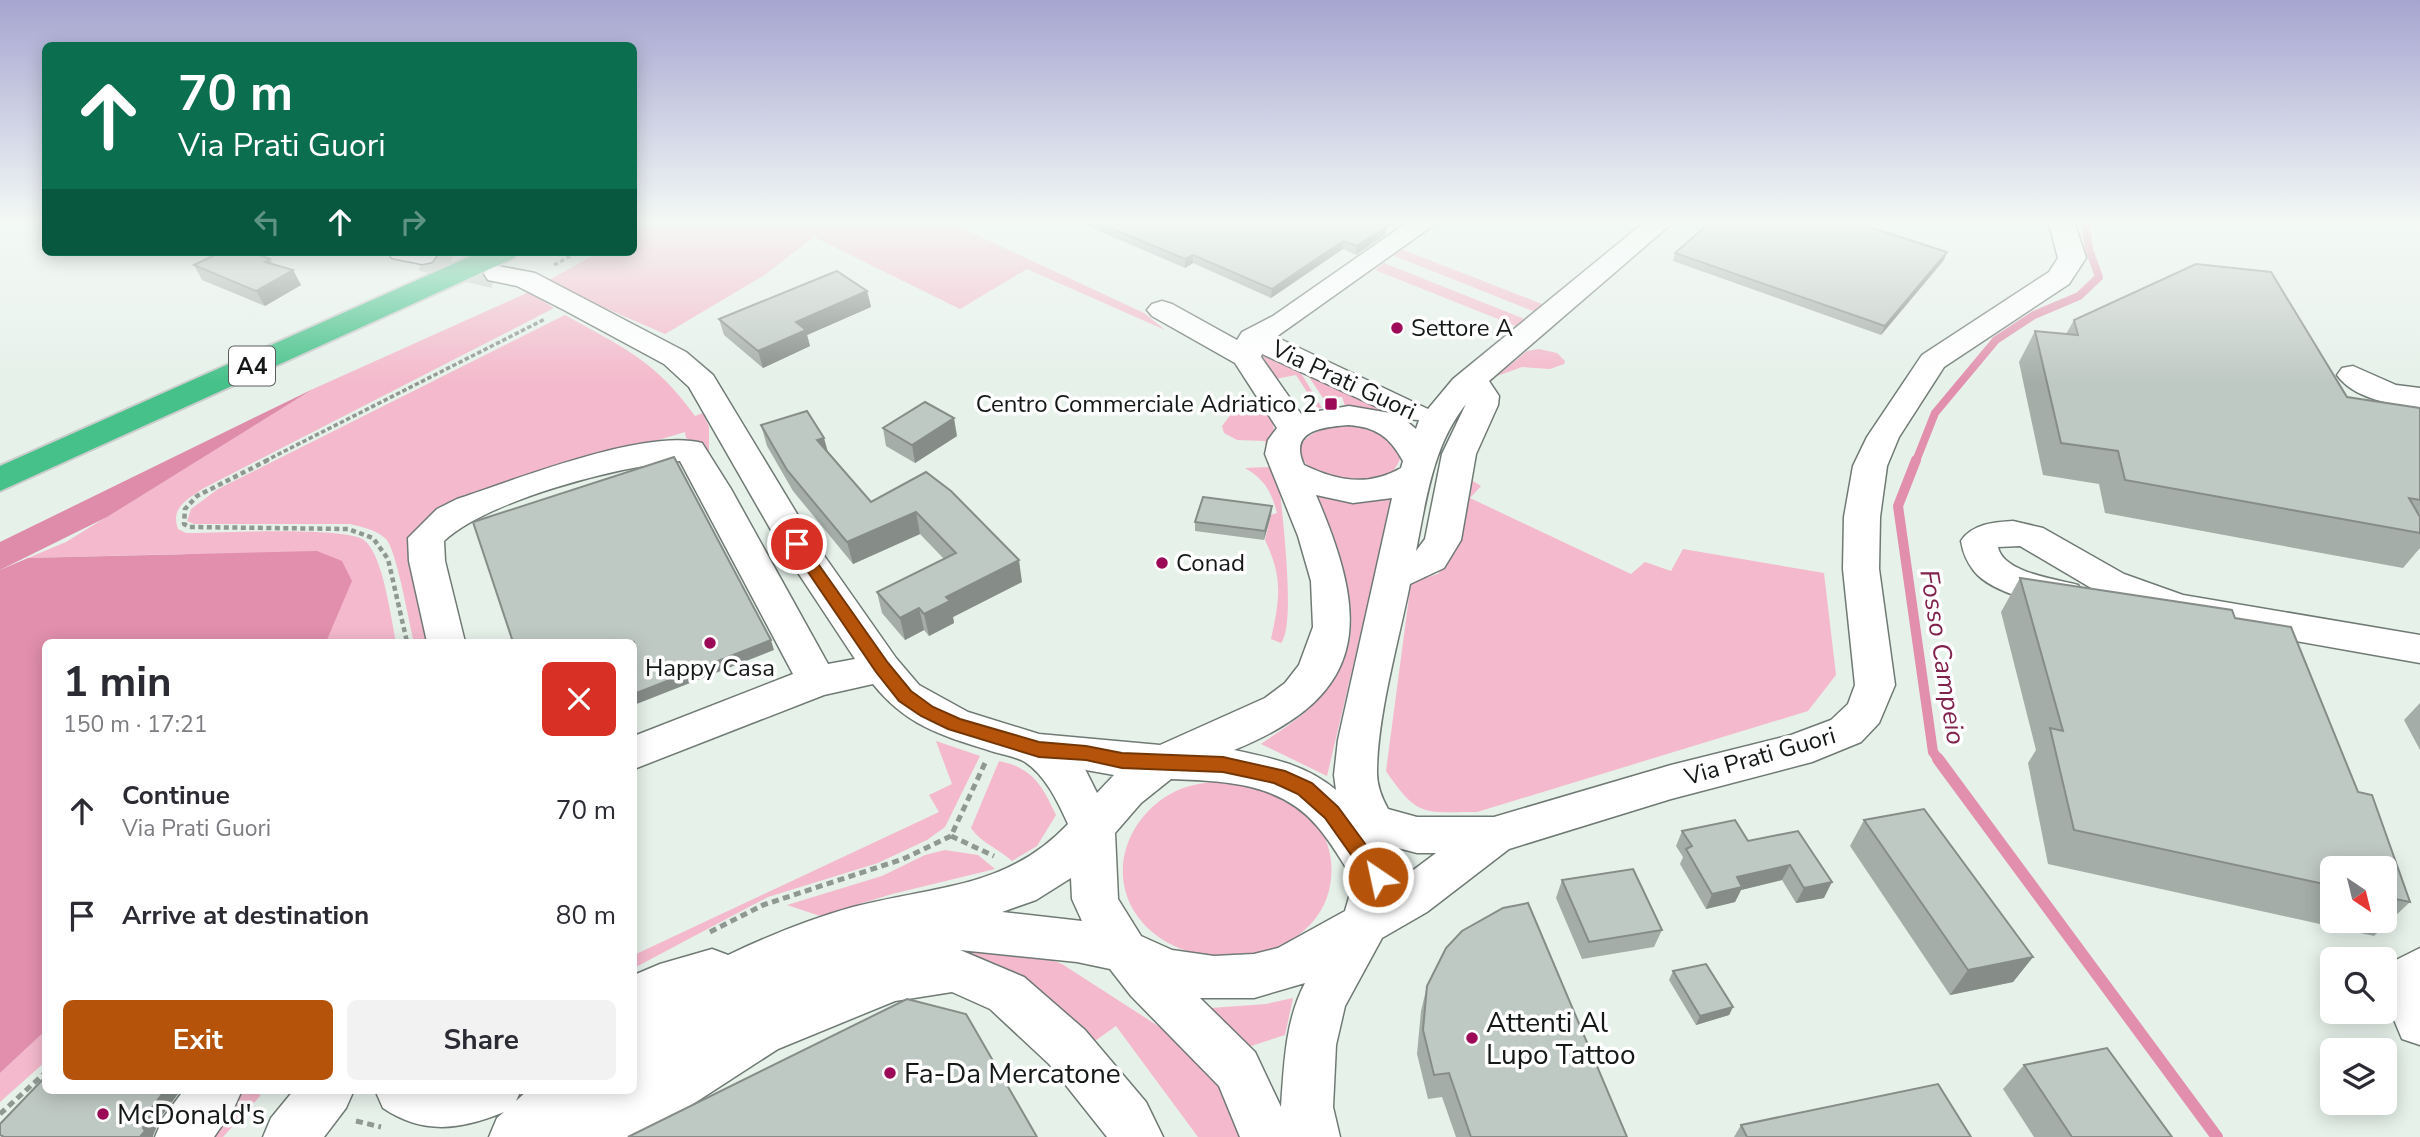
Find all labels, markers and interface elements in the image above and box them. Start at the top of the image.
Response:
text: 70 m [178,60,293,127]
icon: ahead [63,70,154,161]
text: Via Prati Guori [178,124,386,167]
icon: left [248,203,286,241]
icon: ahead [321,203,359,241]
icon: right [394,203,432,241]
place label: Settore A [1411,312,1514,344]
marker: Settore A [1389,320,1405,336]
street label: Via Prati Guori [1266,332,1421,427]
road number: A4 [229,346,275,386]
place label: Centro Commerciale Adriatico 2 [976,388,1317,420]
marker: Centro Commerciale Adriatico 2 [1323,396,1339,412]
pin [767,514,827,574]
icon: arrive [778,525,816,563]
place label: Conad [1176,547,1245,579]
marker: Conad [1154,555,1170,571]
water label: Fosso Campeio [1911,567,1974,747]
marker: Happy Casa [702,635,718,651]
place label: Happy Casa [645,652,775,684]
text: 1 min [63,654,172,711]
button: close [542,662,616,736]
text: 150 m · 17:21 [63,709,208,740]
street label: Via Prati Guori [1680,719,1839,793]
text: Continue [122,778,230,813]
icon: ahead [63,792,101,830]
text: 70 m [556,793,616,828]
text: Via Prati Guori [122,813,271,844]
position arrow [1341,840,1415,914]
north arrow [2320,856,2398,933]
map controls [2320,856,2397,1115]
icon: arrive [63,897,101,935]
text: Arrive at destination [122,898,369,933]
text: 80 m [556,898,616,933]
button: search [2320,947,2397,1024]
button: Exit [63,1000,333,1080]
button: Share [347,1000,616,1080]
place label: Attenti Al Lupo Tattoo [1486,1004,1636,1074]
marker: Attenti Al Lupo Tattoo [1464,1030,1480,1046]
button: layers [2320,1038,2397,1115]
place label: Fa-Da Mercatone [904,1055,1121,1093]
marker: Fa-Da Mercatone [882,1065,898,1081]
place label: McDonald's [117,1096,265,1134]
marker: McDonald's [95,1106,111,1122]

